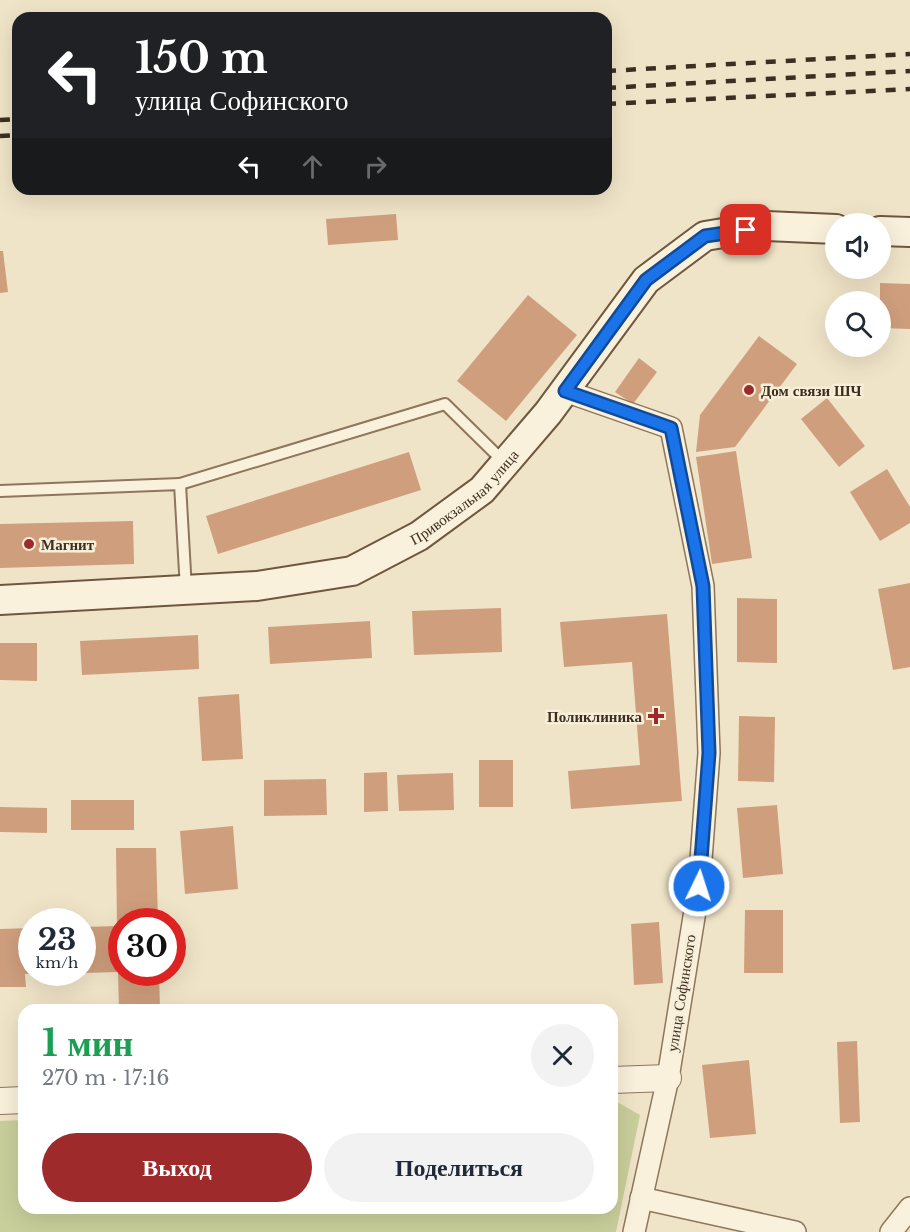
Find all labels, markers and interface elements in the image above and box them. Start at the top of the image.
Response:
text: 150 m [135,32,268,84]
icon: left [36,36,114,114]
text: улица Софинского [135,84,348,117]
icon: left [233,150,266,183]
icon: ahead [296,150,329,183]
icon: right [359,150,392,183]
pin [720,204,771,255]
icon: arrive [729,213,762,246]
map controls [825,213,891,357]
button: sound [825,213,891,279]
button: search [825,291,891,357]
place label: Дом связи ШЧ [761,381,862,400]
marker: Дом связи ШЧ [742,383,756,397]
street label: Привокзальная улица [406,445,523,549]
place label: Магнит [41,535,95,554]
marker: Магнит [22,537,36,551]
place label: Поликлиника [547,707,642,726]
marker: Поликлиника [647,707,665,725]
position arrow [667,854,731,918]
speed limit sign: 30 [108,908,186,986]
text: 23 [38,921,76,958]
street label: улица Софинского [662,933,700,1053]
text: km/h [36,953,78,972]
text: 1 мин [42,1021,133,1066]
button: close [531,1024,594,1087]
text: 270 m · 17:16 [42,1066,169,1090]
button: Выход [42,1133,312,1202]
button: Поделиться [324,1133,594,1202]

